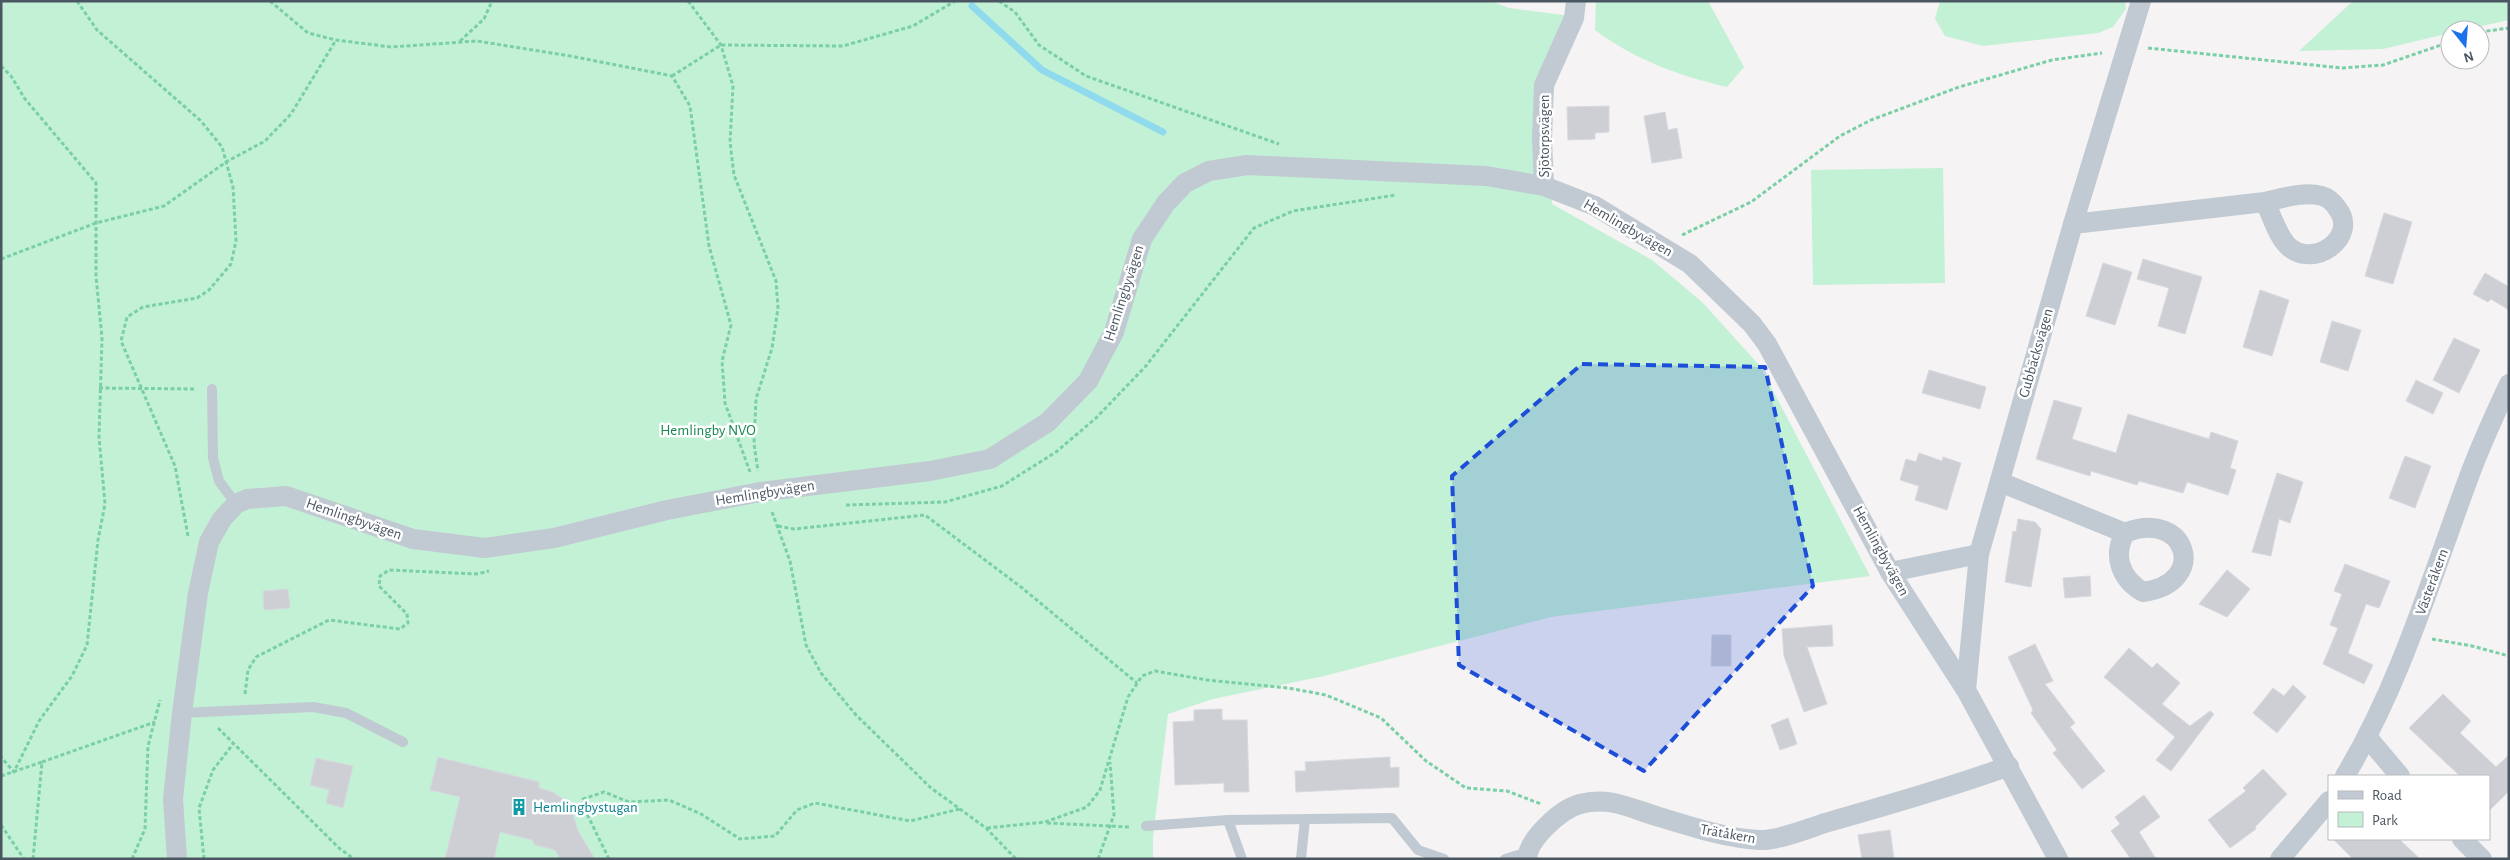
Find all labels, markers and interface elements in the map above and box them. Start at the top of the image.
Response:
north arrow [2440,20,2490,70]
text: N [2462,48,2475,65]
street label: Sjötorpsvägen [1537,94,1552,178]
street label: Hemlingbyvägen [1581,196,1675,260]
street label: Hemlingbyvägen [1101,243,1147,343]
street label: Gubbäcksvägen [2016,307,2056,399]
park label: Hemlingby NVO [660,423,756,438]
street label: Hemlingbyvägen [714,478,816,508]
street label: Hemlingbyvägen [304,496,404,542]
street label: Hemlingbyvägen [1850,504,1912,598]
street label: Västeråkern [2413,547,2451,617]
legend [2328,775,2490,840]
text: Road [2372,788,2402,803]
building icon: Hemlingbystugan [509,797,529,817]
place label: Hemlingbystugan [533,800,638,815]
text: Park [2372,813,2398,828]
street label: Trätåkern [1699,822,1757,846]

